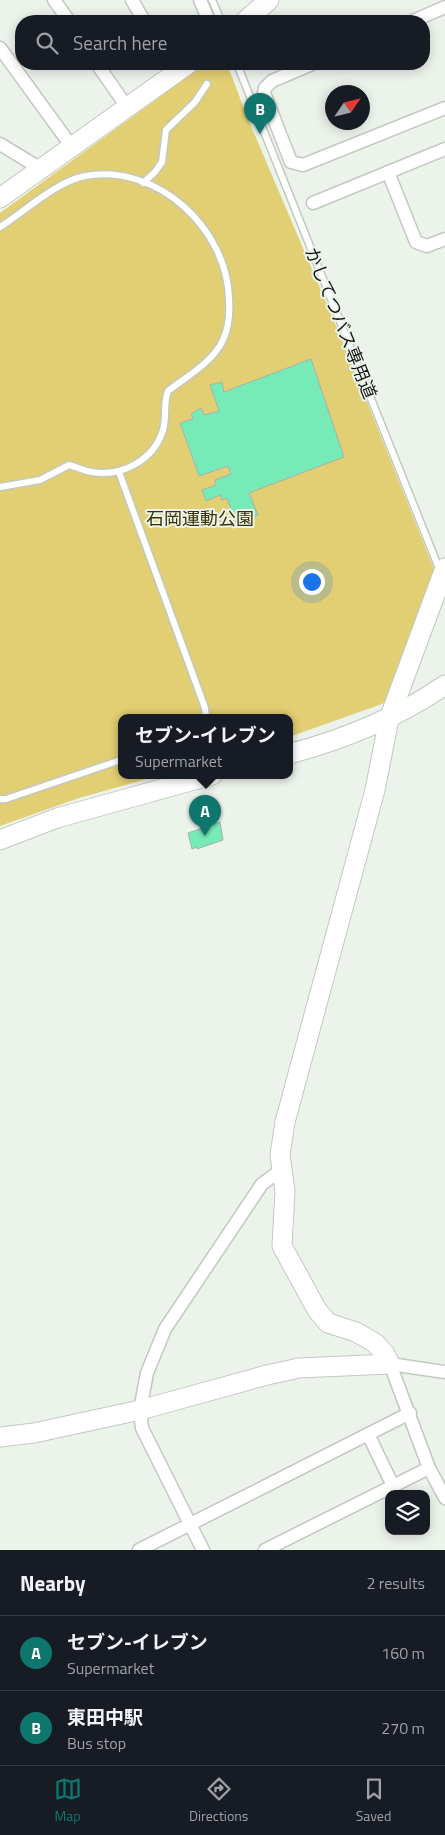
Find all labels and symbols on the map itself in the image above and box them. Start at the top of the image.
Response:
north arrow [325,85,370,130]
pin: B [244,93,276,134]
street label: かしてつバス専用道 [298,243,384,403]
park label: 石岡運動公園 [146,505,254,532]
your location [299,569,325,595]
pin: A [189,795,221,836]

